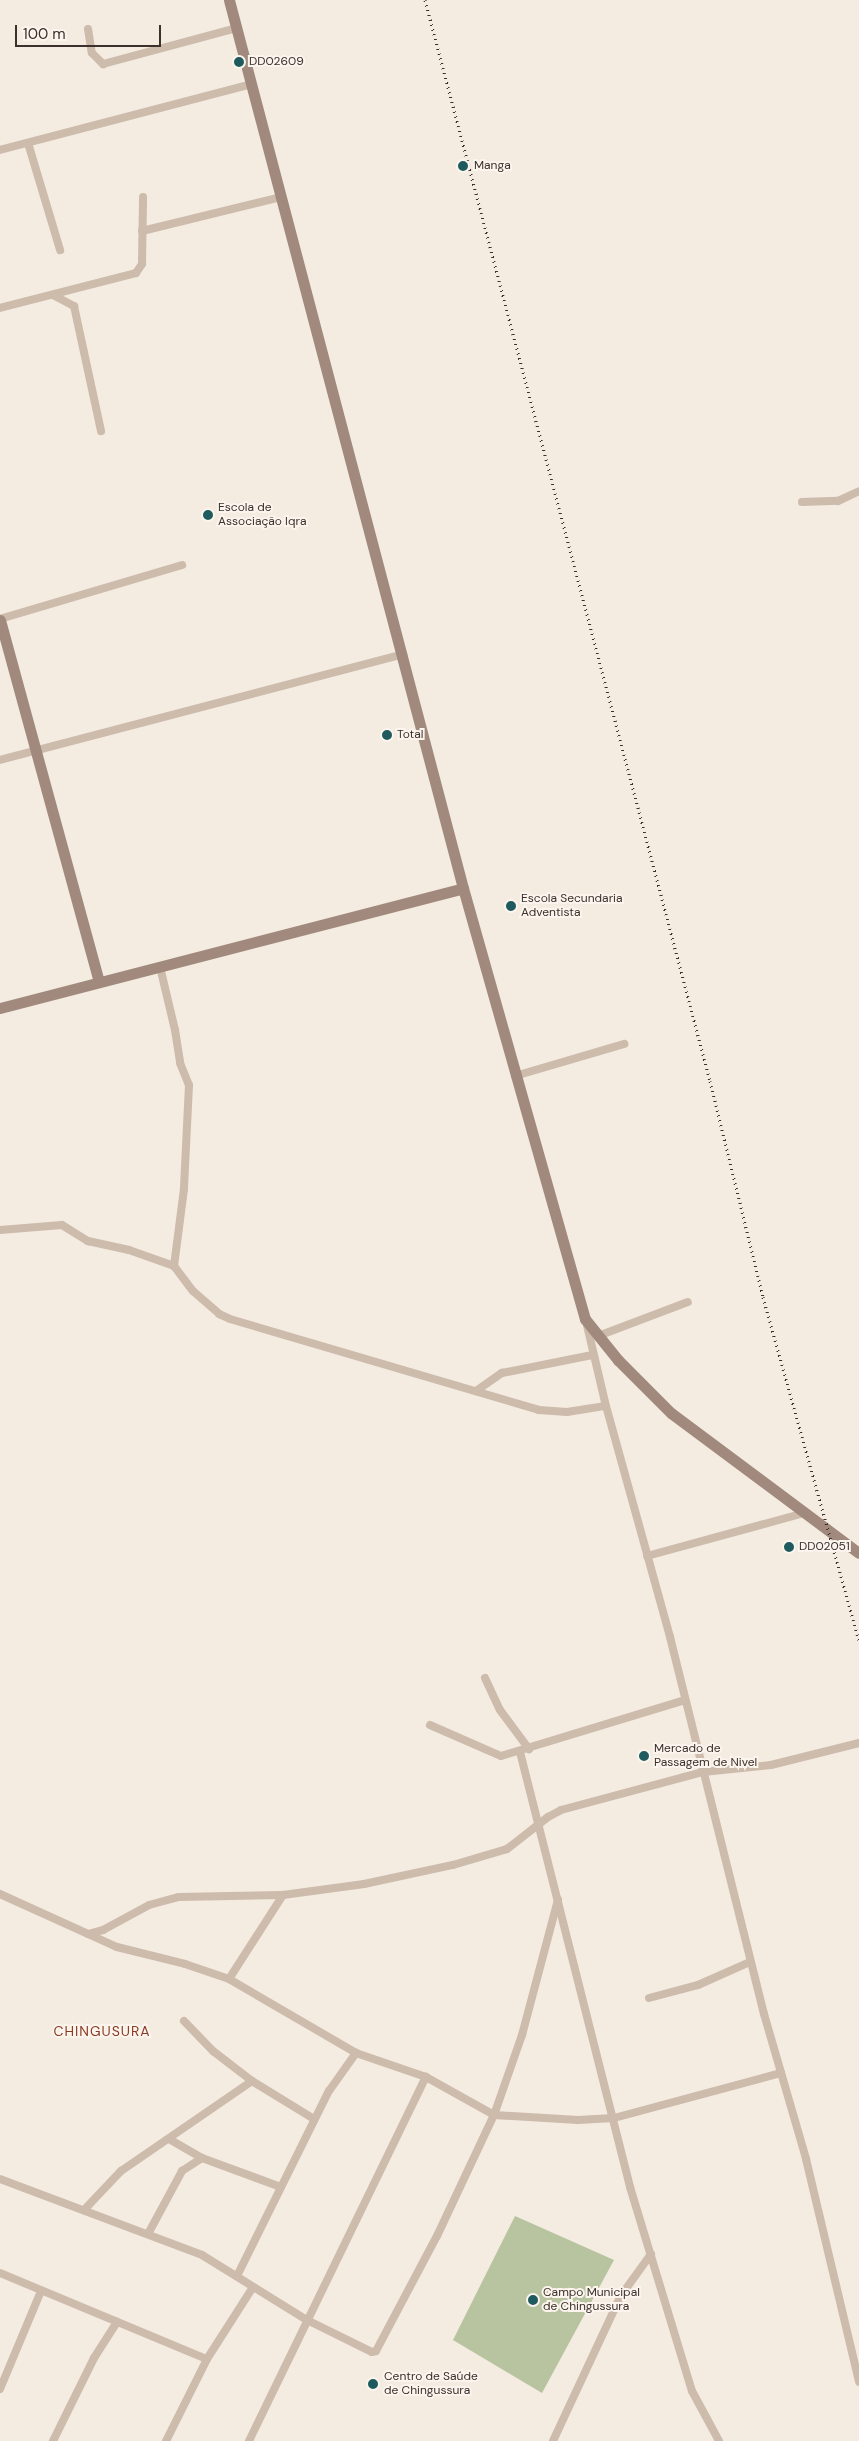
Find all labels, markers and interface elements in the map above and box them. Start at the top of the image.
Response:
scale bar [18,15,164,47]
text: 100 m [23,24,66,44]
place label: DD02609 [249,55,304,69]
marker: DD02609 [233,56,245,68]
marker: Manga [456,159,470,173]
place label: Manga [474,159,511,173]
place label: Escola de Associação Iqra [218,501,306,529]
marker: Escola de Associação Iqra [202,509,214,521]
place label: Total [397,728,423,742]
marker: Total [381,729,393,741]
place label: Escola Secundaria Adventista [521,892,622,920]
marker: Escola Secundaria Adventista [505,900,517,912]
place label: DD02051 [799,1540,850,1554]
marker: DD02051 [783,1541,795,1553]
place label: Mercado de Passagem de Nivel [654,1742,757,1770]
marker: Mercado de Passagem de Nivel [638,1750,650,1762]
district label: CHINGUSURA [52,2023,152,2039]
place label: Campo Municipal de Chingussura [543,2286,640,2314]
marker: Campo Municipal de Chingussura [527,2294,539,2306]
place label: Centro de Saúde de Chingussura [384,2370,478,2398]
marker: Centro de Saúde de Chingussura [366,2377,380,2391]

